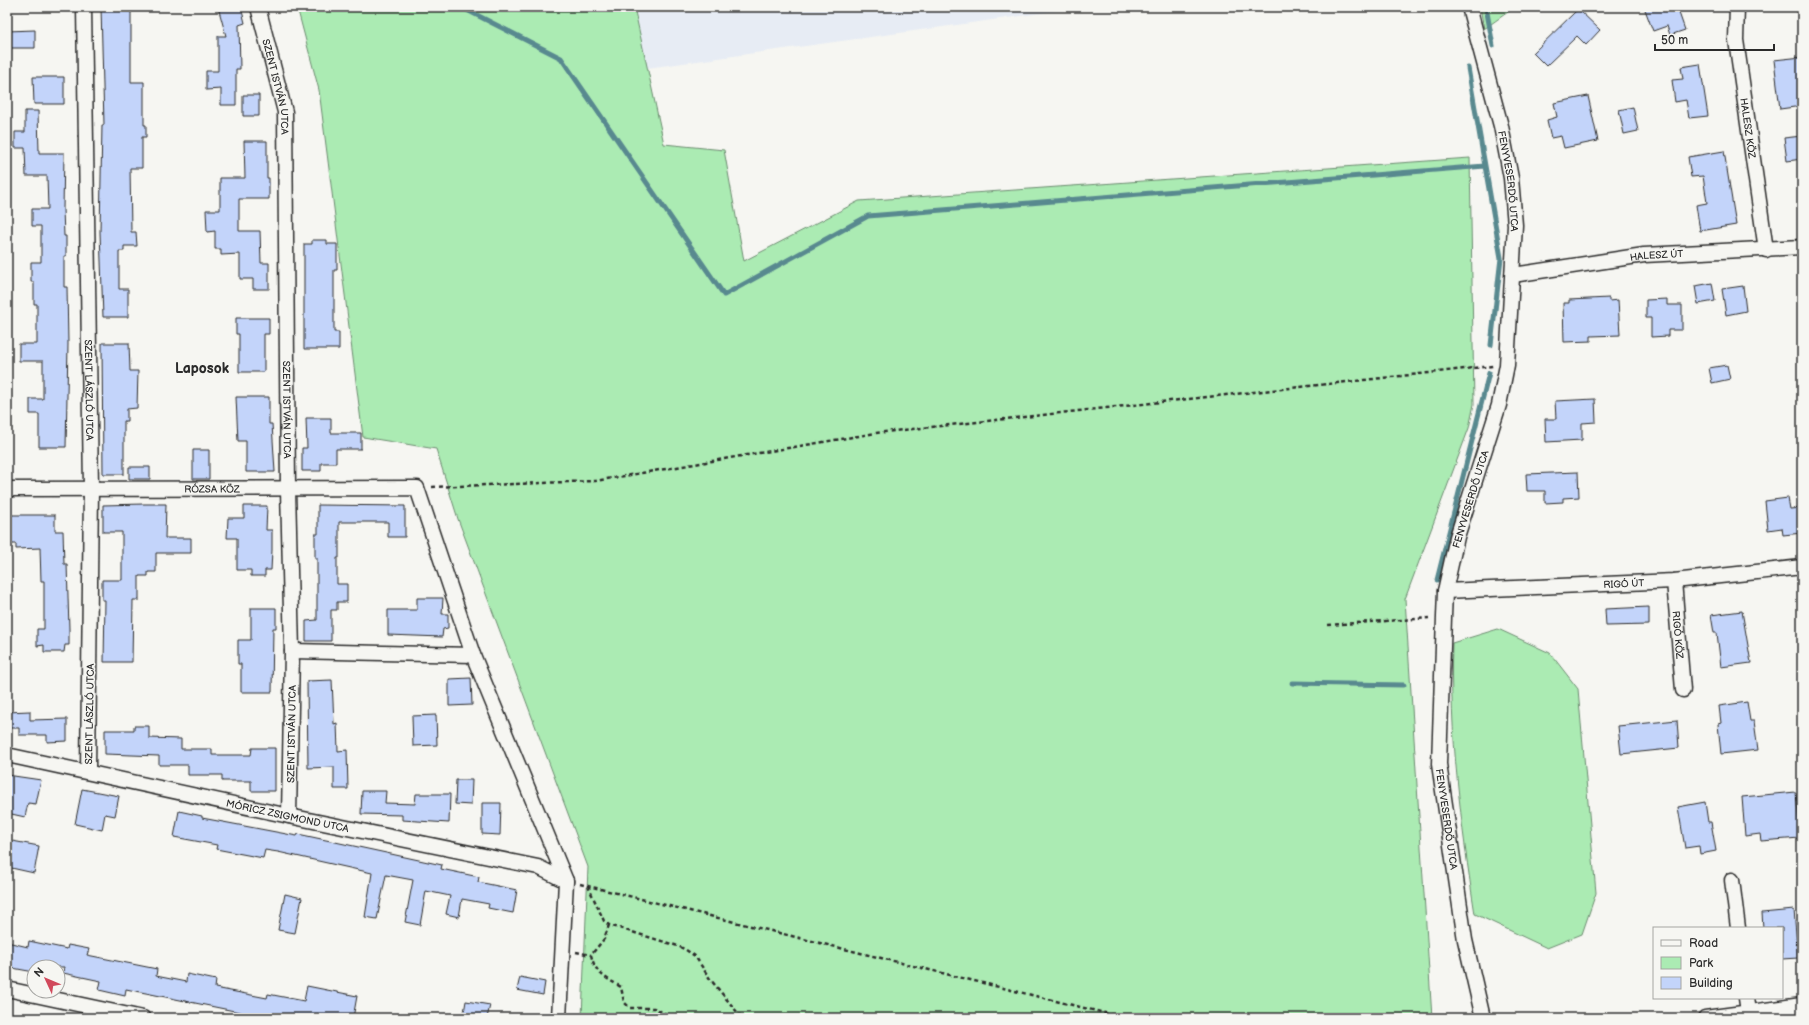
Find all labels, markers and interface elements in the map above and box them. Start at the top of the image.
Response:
scale bar [1655,26,1774,52]
text: 50 m [1661,33,1688,48]
street label: SZENT ISTVÁN UTCA [259,38,290,135]
street label: HALESZ KÖZ [1737,97,1758,160]
street label: FENYVESERDŐ UTCA [1495,130,1520,233]
street label: HALESZ ÚT [1629,248,1684,264]
street label: SZENT LÁSZLÓ UTCA [82,339,95,441]
district label: Laposok [175,360,230,377]
street label: SZENT ISTVÁN UTCA [280,361,293,459]
street label: FENYVESERDŐ UTCA [1450,448,1492,550]
street label: RÓZSA KÖZ [184,483,241,496]
street label: RIGÓ ÚT [1603,577,1645,591]
street label: RIGÓ KÖZ [1669,610,1685,660]
street label: SZENT LÁSZLÓ UTCA [83,663,97,765]
street label: SZENT ISTVÁN UTCA [285,684,299,783]
street label: FENYVESERDŐ UTCA [1433,768,1460,871]
street label: MÓRICZ ZSIGMOND UTCA [225,798,351,835]
legend [1653,927,1783,999]
text: Road [1689,936,1718,951]
text: Park [1689,956,1713,971]
north arrow [26,959,66,999]
text: N [32,965,47,980]
text: Building [1689,976,1733,991]

